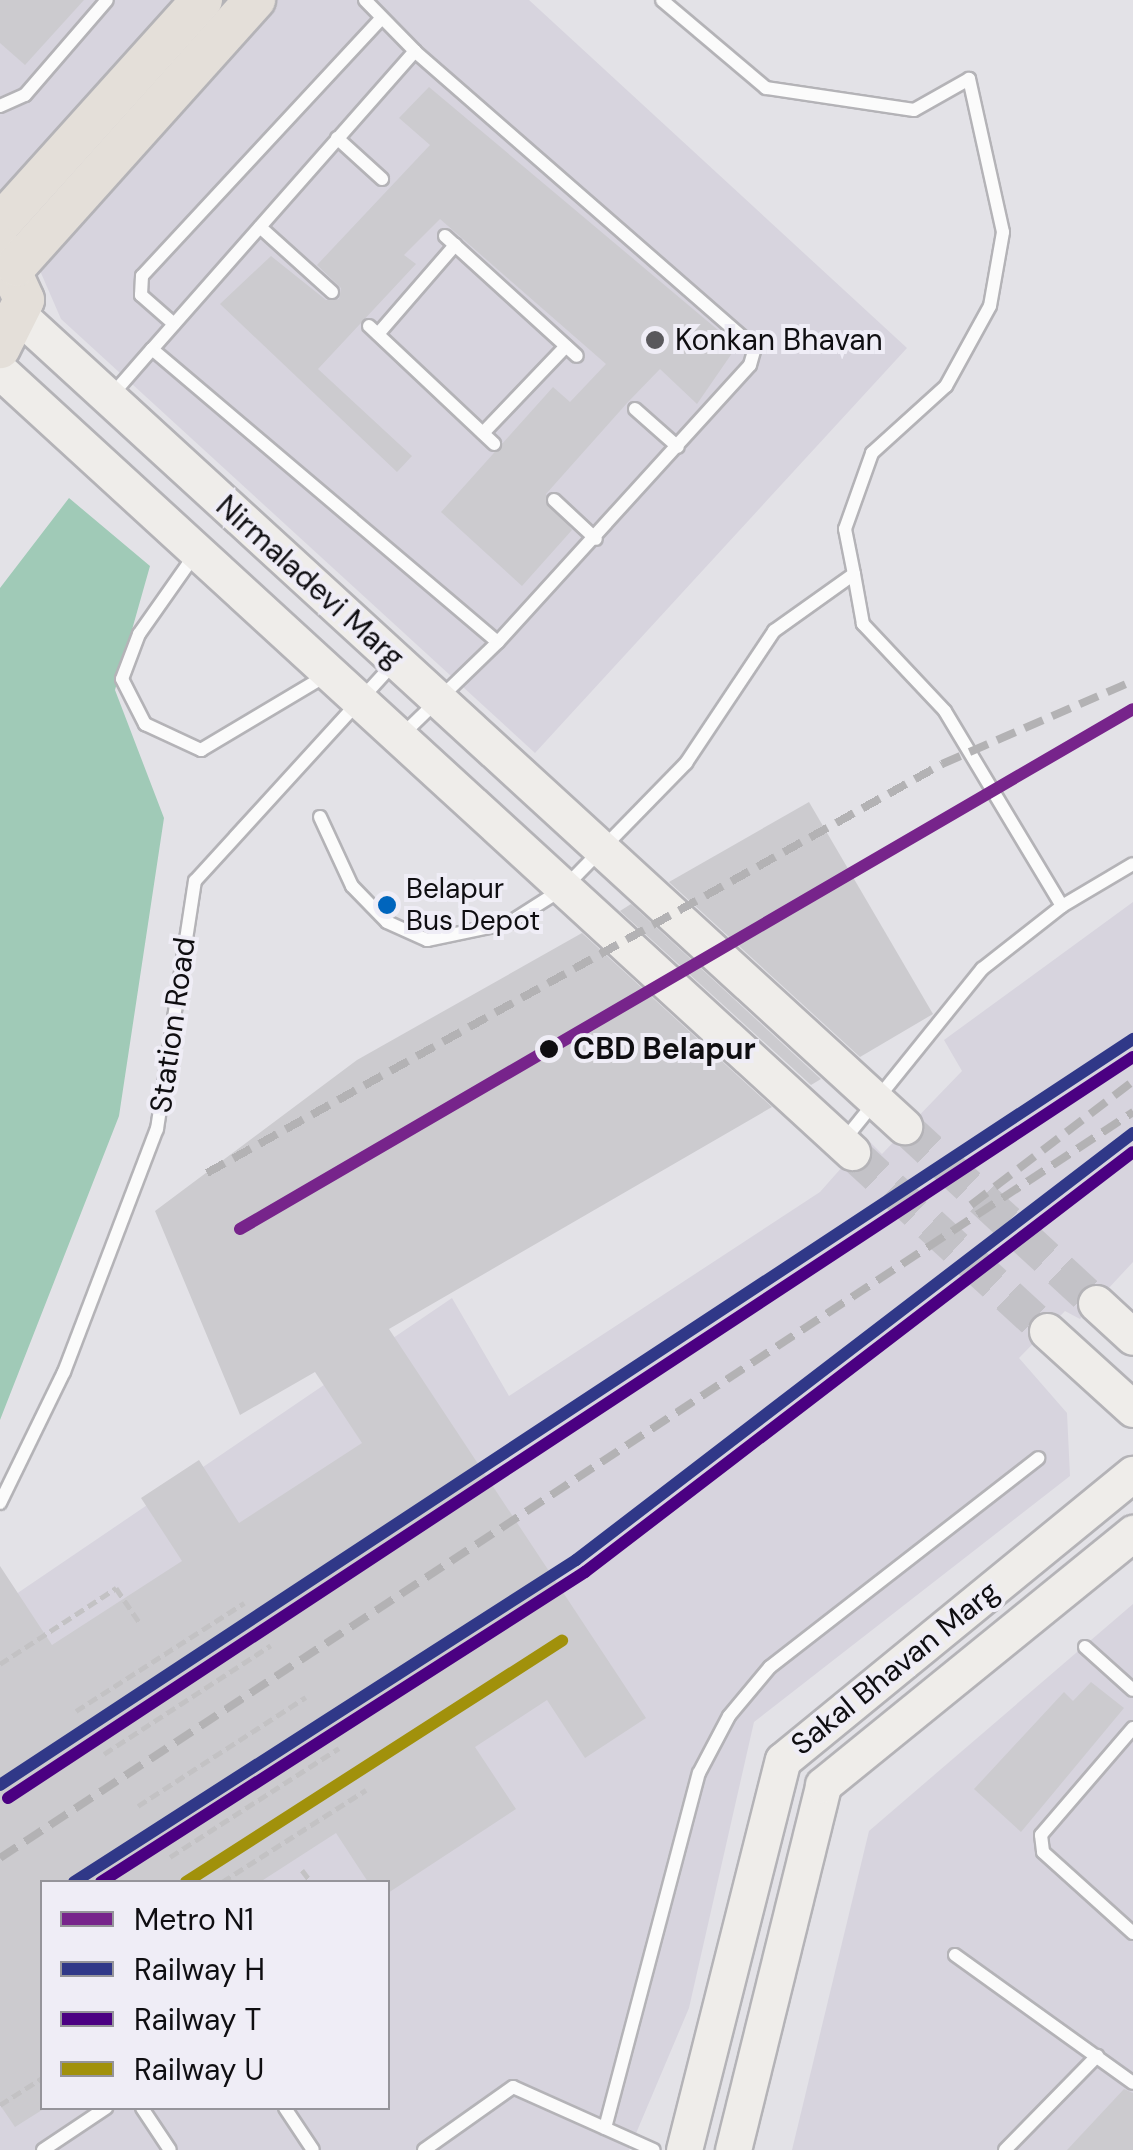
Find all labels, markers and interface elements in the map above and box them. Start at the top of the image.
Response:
place label: Konkan Bhavan [675,322,883,358]
marker: Konkan Bhavan [644,329,666,351]
street label: Nirmaladevi Marg [209,488,411,676]
place label: Belapur Bus Depot [406,872,540,938]
marker: Belapur Bus Depot [377,895,397,915]
street label: Station Road [143,935,203,1115]
place label: CBD Belapur [573,1031,756,1067]
marker: CBD Belapur [534,1034,564,1064]
street label: Sakal Bhavan Marg [784,1573,1006,1763]
legend [40,1880,390,2110]
text: Metro N1 [134,1900,254,1939]
text: Railway H [134,1950,265,1989]
text: Railway T [134,2000,261,2039]
text: Railway U [134,2050,264,2089]

